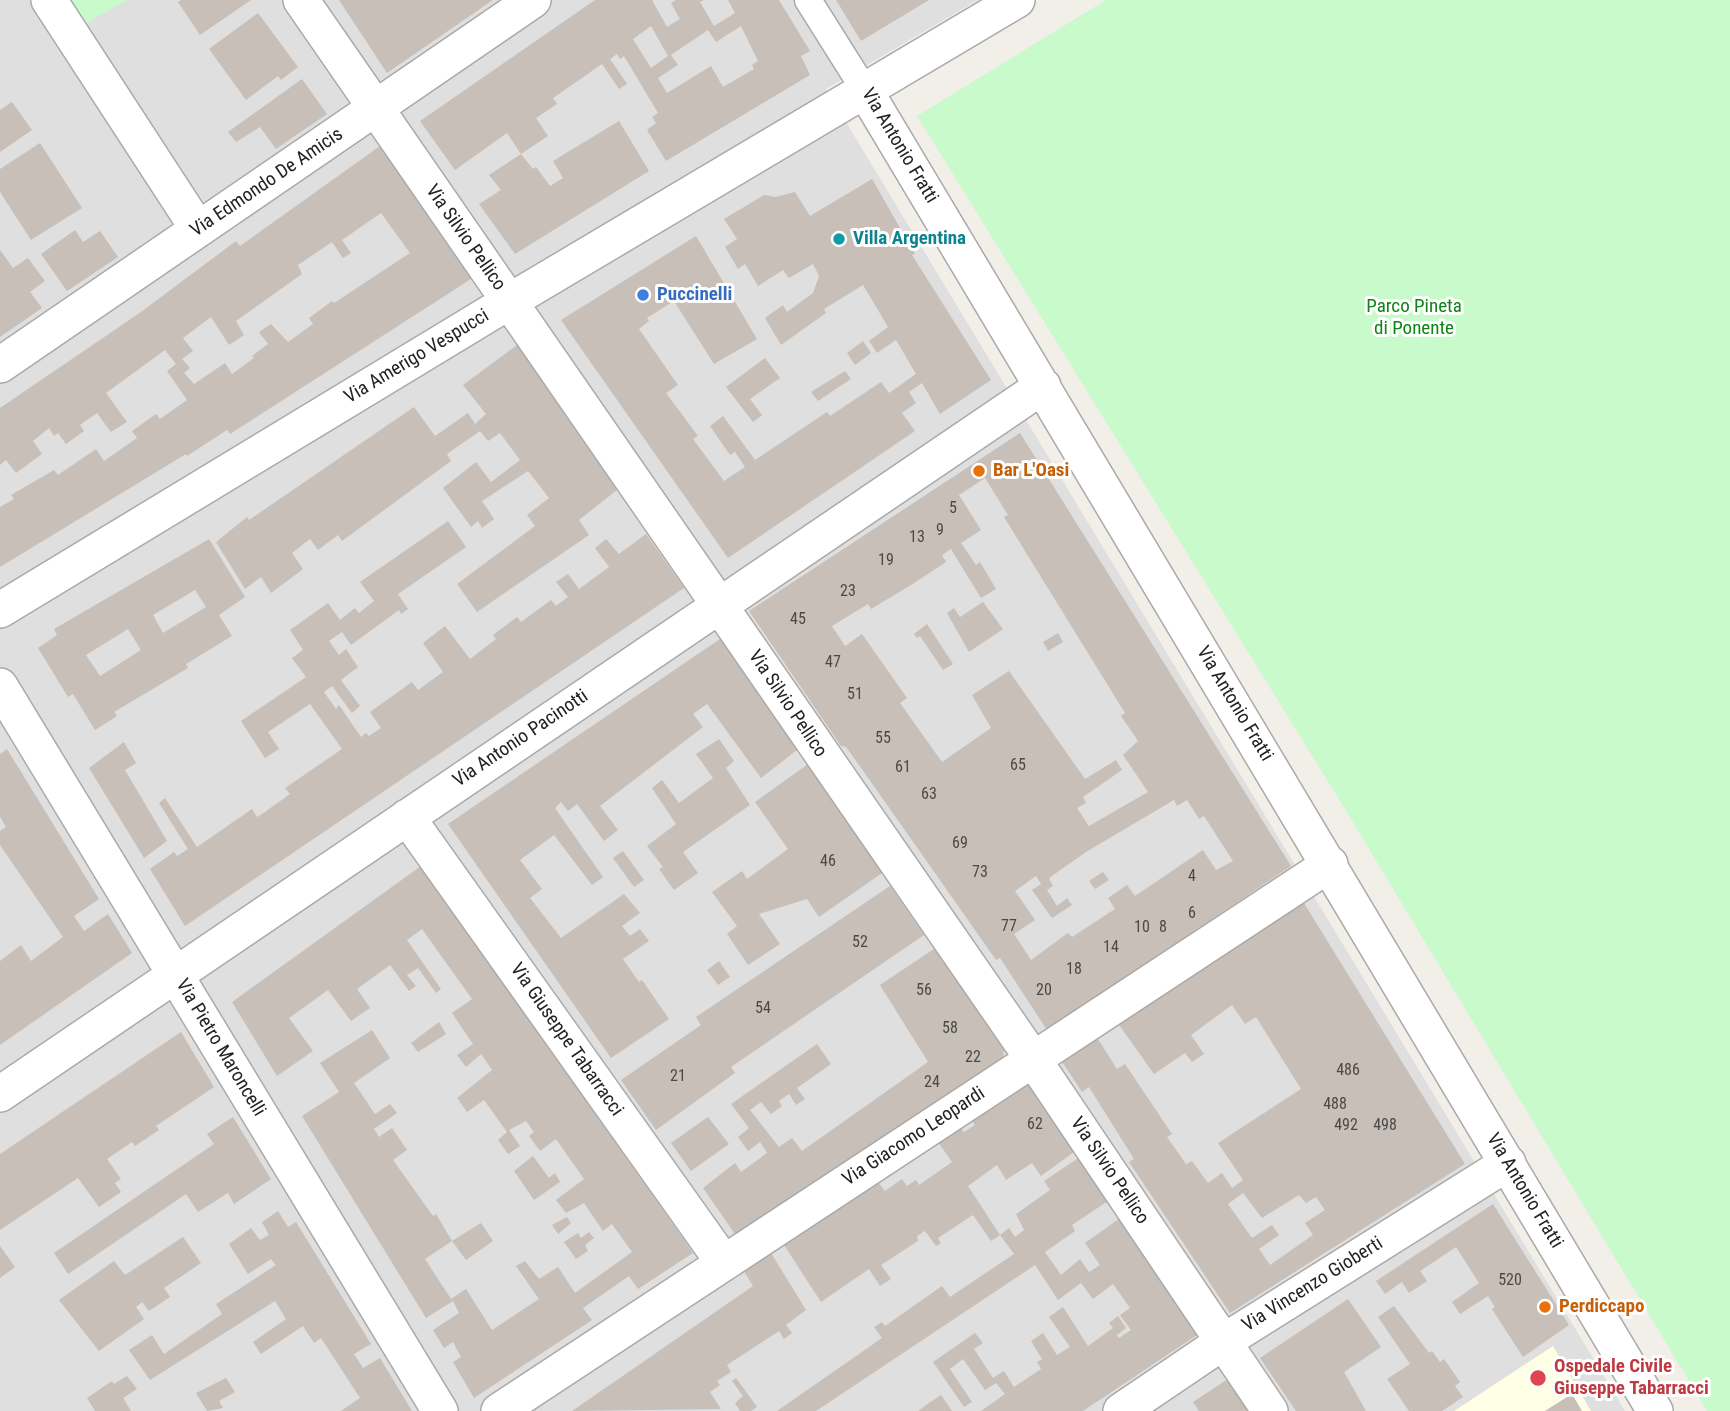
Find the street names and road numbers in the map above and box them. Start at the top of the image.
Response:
street label: Via Antonio Fratti [856,84,942,208]
street label: Via Edmondo De Amicis [186,123,348,243]
street label: Via Silvio Pellico [420,181,510,295]
street label: Via Amerigo Vespucci [341,305,493,409]
street label: Via Antonio Fratti [1191,642,1277,766]
street label: Via Silvio Pellico [743,646,831,762]
street label: Via Antonio Pacinotti [449,685,593,793]
street label: Via Giuseppe Tabarracci [505,959,627,1121]
street label: Via Pietro Maroncelli [170,975,270,1121]
street label: Via Giacomo Leopardi [839,1082,989,1192]
street label: Via Silvio Pellico [1065,1113,1153,1229]
street label: Via Antonio Fratti [1481,1129,1567,1253]
street label: Via Vincenzo Gioberti [1239,1233,1387,1337]

